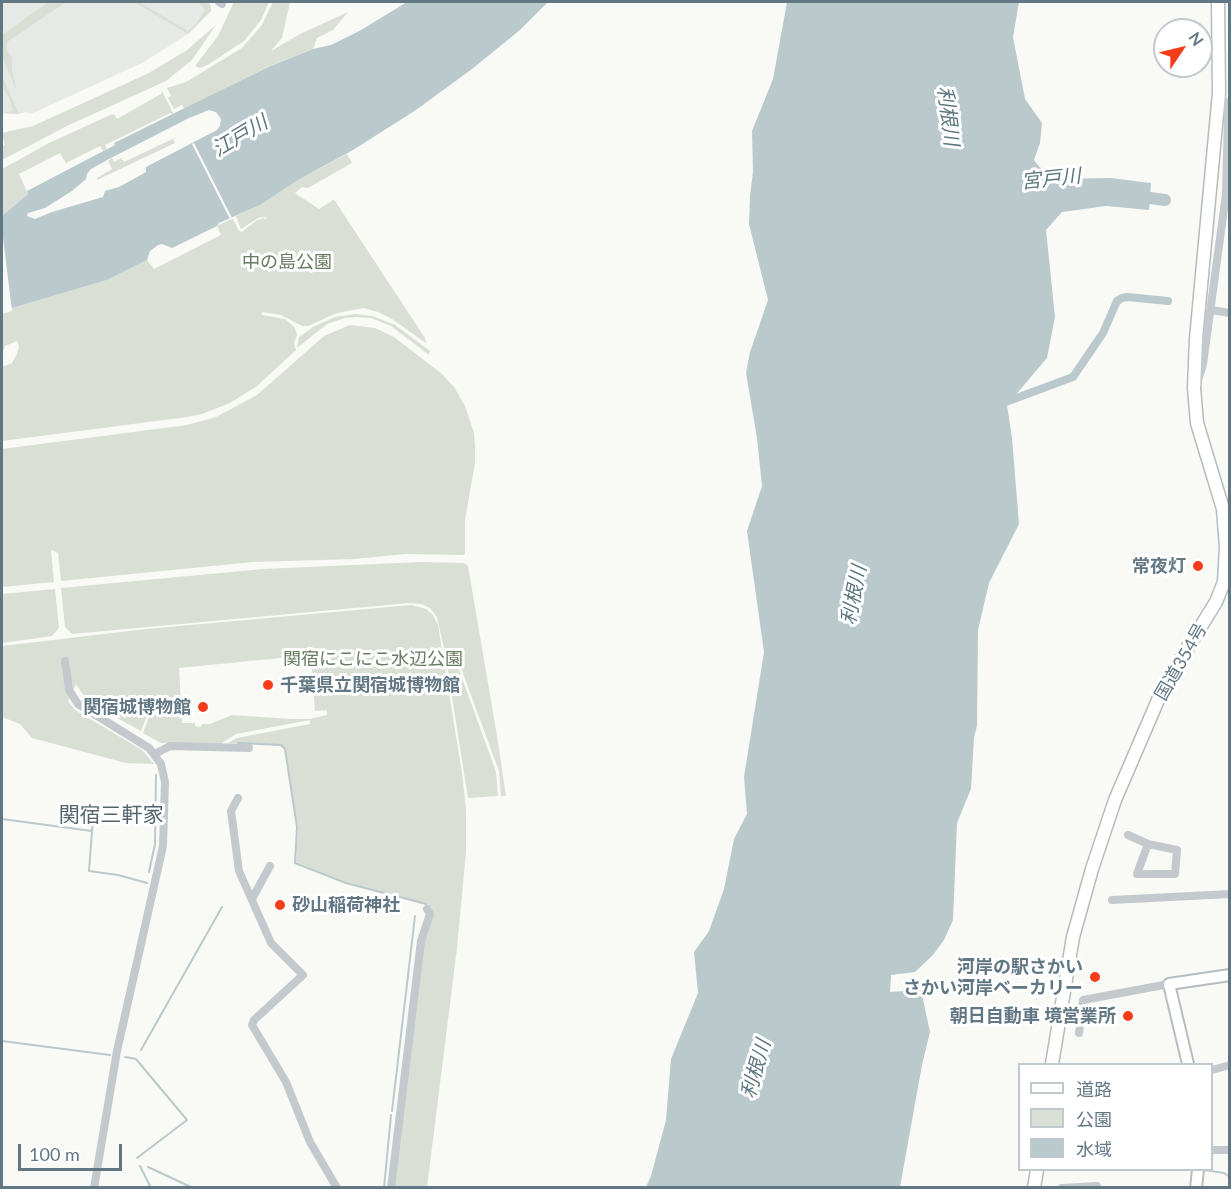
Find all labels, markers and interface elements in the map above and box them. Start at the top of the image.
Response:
north arrow [1153,18,1213,78]
text: N [1185,28,1208,49]
water label: 利根川 [932,85,964,147]
water label: 江戸川 [208,110,272,162]
water label: 宮戸川 [1020,164,1082,194]
park label: 中の島公園 [242,251,332,273]
place label: 常夜灯 [1132,555,1186,577]
marker: 常夜灯 [1191,559,1205,573]
water label: 利根川 [836,563,872,627]
street label: 国道354号 [1150,620,1212,704]
park label: 関宿にこにこ水辺公園 [283,648,463,670]
place label: 千葉県立関宿城博物館 [280,674,460,696]
marker: 千葉県立関宿城博物館 [261,678,275,692]
place label: 関宿城博物館 [83,696,191,718]
marker: 関宿城博物館 [196,700,210,714]
district label: 関宿三軒家 [59,802,163,828]
place label: 砂山稲荷神社 [292,894,400,916]
marker: 砂山稲荷神社 [273,898,287,912]
place label: 河岸の駅さかい さかい河岸ベーカリー [903,956,1083,998]
marker: 河岸の駅さかい さかい河岸ベーカリー [1088,970,1102,984]
place label: 朝日自動車 境営業所 [950,1005,1116,1027]
marker: 朝日自動車 境営業所 [1121,1009,1135,1023]
water label: 利根川 [736,1037,776,1101]
legend [1018,1063,1213,1171]
text: 道路 [1076,1078,1112,1100]
text: 公園 [1076,1108,1112,1130]
scale bar [21,1132,124,1170]
text: 水域 [1076,1138,1112,1160]
text: 100 m [29,1143,80,1165]

